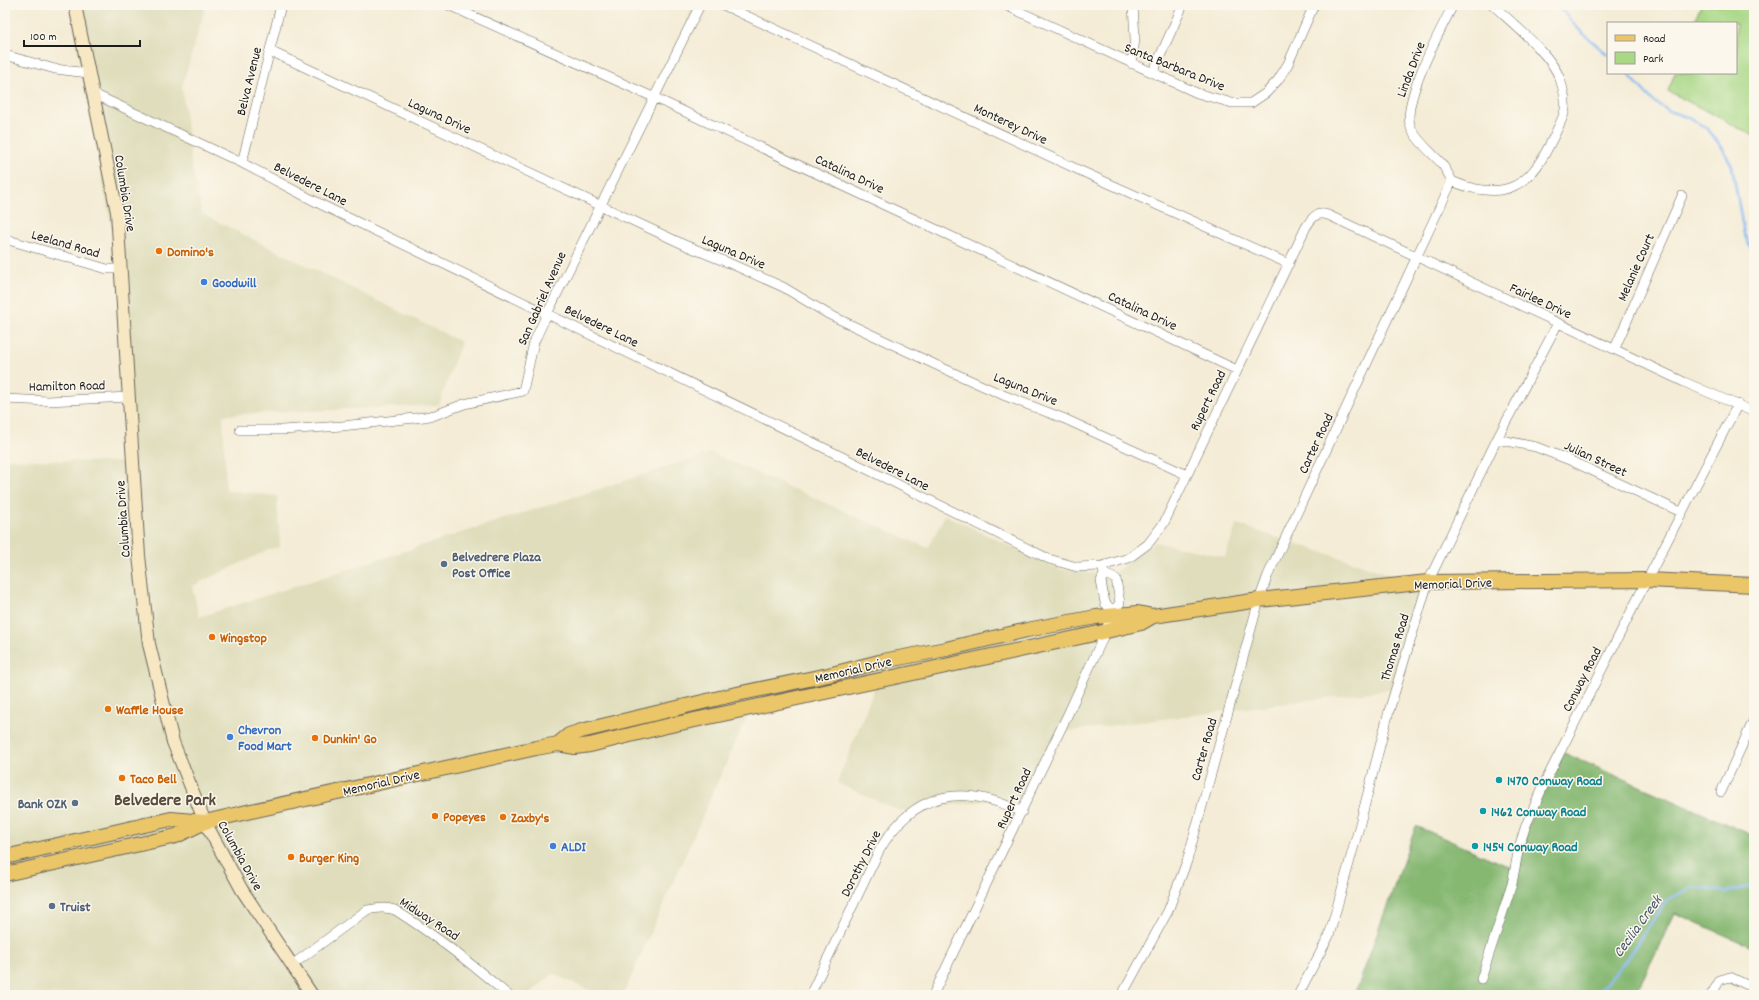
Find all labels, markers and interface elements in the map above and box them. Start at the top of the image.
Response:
scale bar [24,22,140,48]
legend [1607,22,1737,74]
text: 100 m [30,29,57,46]
text: Road [1643,31,1665,48]
street label: Santa Barbara Drive [1121,39,1228,97]
street label: Linda Drive [1392,39,1432,100]
street label: Belva Avenue [232,45,268,118]
text: Park [1643,51,1664,68]
street label: Laguna Drive [404,93,474,140]
street label: Monterey Drive [970,99,1050,151]
street label: Catalina Drive [811,150,887,200]
street label: Columbia Drive [108,153,140,233]
street label: Belvedere Lane [270,158,350,212]
street label: Leeland Road [29,226,102,264]
street label: Laguna Drive [698,230,768,275]
street label: Melanie Court [1613,231,1661,305]
place label: Domino's [167,243,214,263]
marker: Domino's [154,246,164,256]
street label: San Gabriel Avenue [513,249,572,349]
place label: Goodwill [212,274,257,294]
marker: Goodwill [199,277,209,287]
street label: Fairlee Drive [1506,279,1574,325]
street label: Catalina Drive [1104,287,1180,337]
street label: Belvedere Lane [561,300,642,353]
street label: Rupert Road [1186,367,1232,435]
street label: Laguna Drive [990,368,1060,412]
street label: Hamilton Road [29,376,105,398]
street label: Carter Road [1294,410,1340,477]
street label: Julian Street [1560,437,1630,483]
street label: Belvedere Lane [852,443,932,497]
street label: Columbia Drive [111,479,137,558]
place label: Belvedrere Plaza Post Office [452,548,542,584]
marker: Belvedrere Plaza Post Office [439,559,449,569]
street label: Memorial Drive [1414,574,1492,596]
street label: Thomas Road [1376,611,1416,684]
place label: Wingstop [220,629,267,649]
marker: Wingstop [207,632,217,642]
street label: Conway Road [1558,644,1608,716]
street label: Memorial Drive [813,652,894,689]
place label: Waffle House [116,701,183,721]
marker: Waffle House [103,704,113,714]
street label: Carter Road [1186,716,1223,783]
place label: Chevron Food Mart [238,721,292,757]
place label: Dunkin' Go [323,730,377,750]
marker: Chevron Food Mart [225,732,235,742]
marker: Dunkin' Go [310,733,320,743]
street label: Memorial Drive [341,765,422,802]
street label: Rupert Road [992,765,1038,833]
place label: Taco Bell [130,770,177,790]
place label: 1470 Conway Road [1507,772,1603,792]
marker: Taco Bell [117,773,127,783]
marker: 1470 Conway Road [1494,775,1504,785]
district label: Belvedere Park [114,789,217,814]
place label: Bank OZK [18,795,68,815]
marker: Bank OZK [70,798,80,808]
place label: 1462 Conway Road [1491,803,1587,823]
marker: 1462 Conway Road [1478,806,1488,816]
place label: Popeyes [443,808,486,828]
place label: Zaxby's [511,809,549,829]
marker: Popeyes [430,811,440,821]
marker: Zaxby's [498,812,508,822]
street label: Columbia Drive [212,817,267,895]
street label: Dorothy Drive [836,827,887,901]
place label: ALDI [561,838,587,858]
place label: 1454 Conway Road [1483,838,1578,858]
marker: ALDI [548,841,558,851]
marker: 1454 Conway Road [1470,841,1480,851]
place label: Burger King [299,849,359,869]
marker: Burger King [286,852,296,862]
water label: Cecilia Creek [1609,890,1670,963]
street label: Midway Road [395,893,463,947]
place label: Truist [60,898,91,918]
marker: Truist [47,901,57,911]

